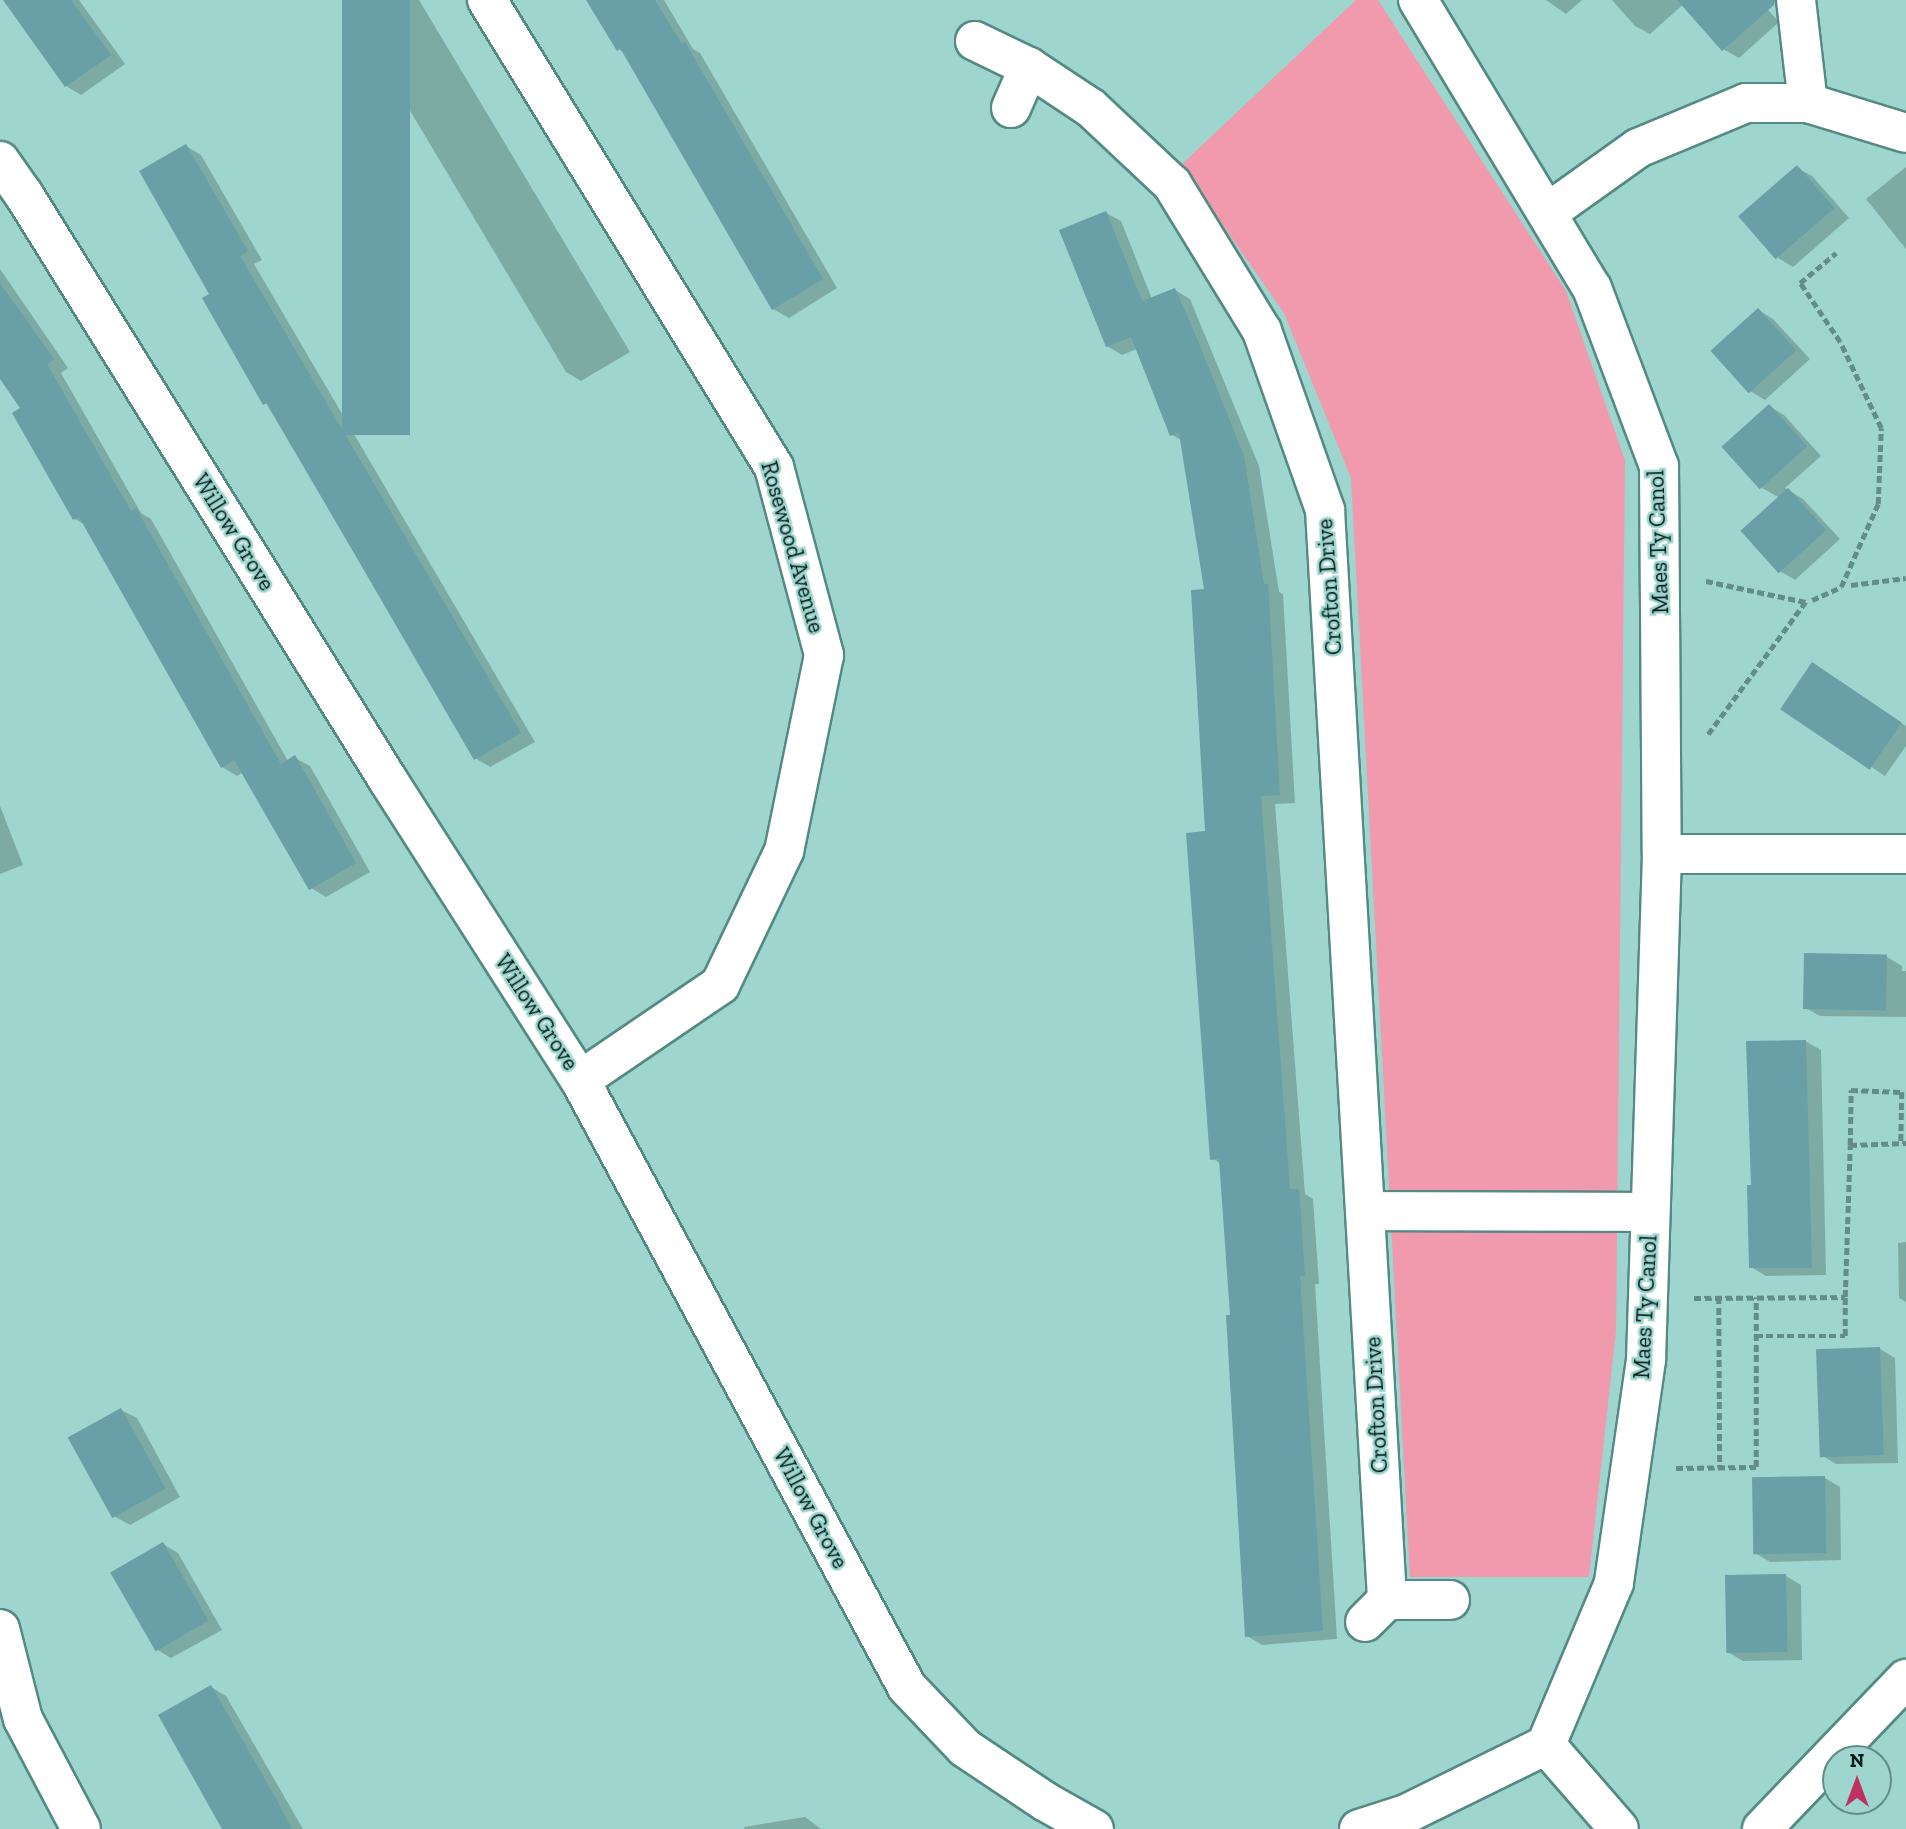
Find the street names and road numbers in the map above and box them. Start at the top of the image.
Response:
street label: Rosewood Avenue [755,458,831,636]
street label: Willow Grove [187,468,281,596]
street label: Maes Ty Canol [1642,469,1674,615]
street label: Crofton Drive [1310,518,1348,656]
street label: Willow Grove [489,949,585,1075]
street label: Maes Ty Canol [1627,1234,1663,1380]
street label: Crofton Drive [1359,1336,1393,1474]
street label: Willow Grove [768,1443,854,1573]

